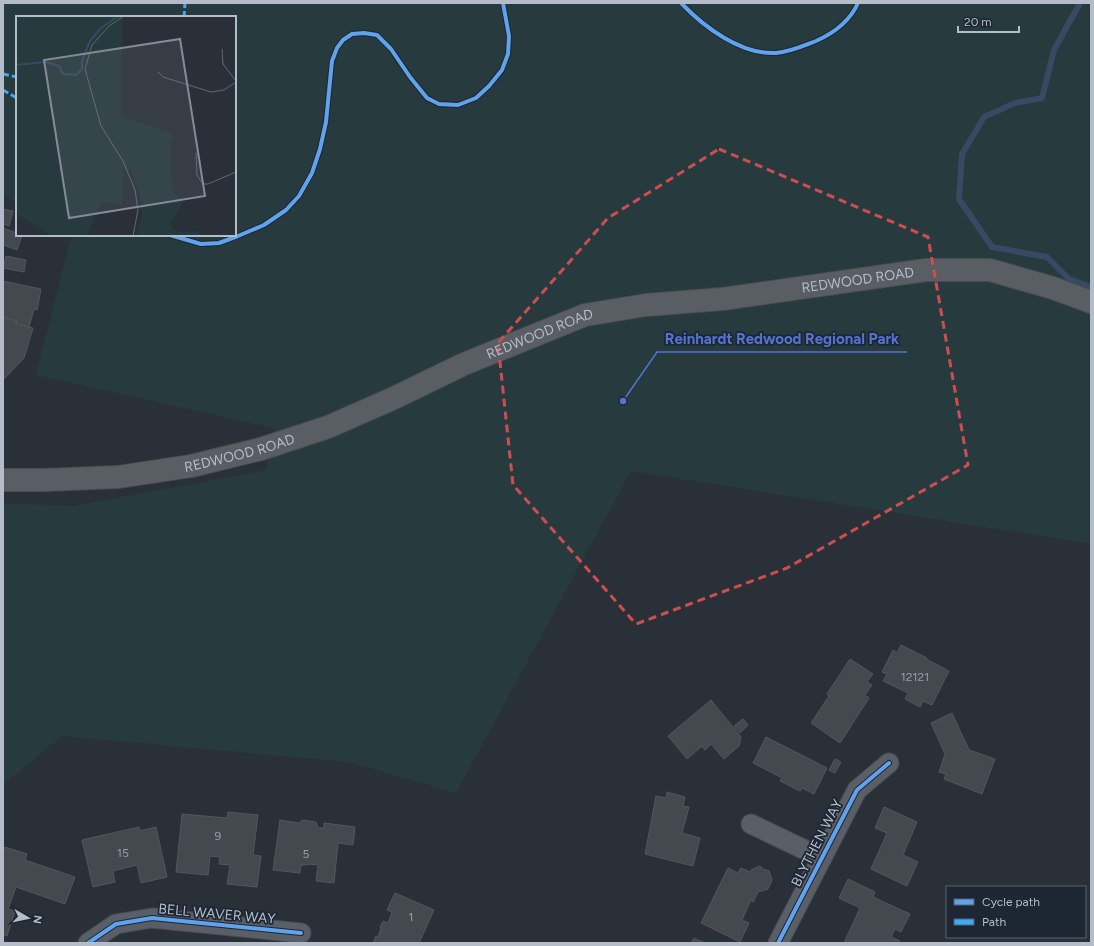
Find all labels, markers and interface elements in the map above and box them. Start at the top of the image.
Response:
scale bar [958,8,1019,34]
text: 20 m [964,15,992,29]
inset map [16,16,236,236]
street label: REDWOOD ROAD [800,263,915,296]
street label: REDWOOD ROAD [484,305,594,363]
callout: Reinhardt Redwood Regional Park [657,325,907,352]
text: Reinhardt Redwood Regional Park [665,330,899,348]
street label: REDWOOD ROAD [183,430,297,475]
house number: 12121 [901,670,929,684]
street label: BLYTHEN WAY [788,796,847,889]
house number: 9 [215,829,222,843]
house number: 15 [117,846,129,860]
house number: 5 [303,847,310,861]
legend [946,886,1086,938]
text: Cycle path [982,895,1040,909]
north arrow [8,898,48,938]
street label: BELL WAVER WAY [158,900,277,928]
house number: 1 [409,910,413,924]
text: N [30,914,44,925]
text: Path [982,915,1006,929]

